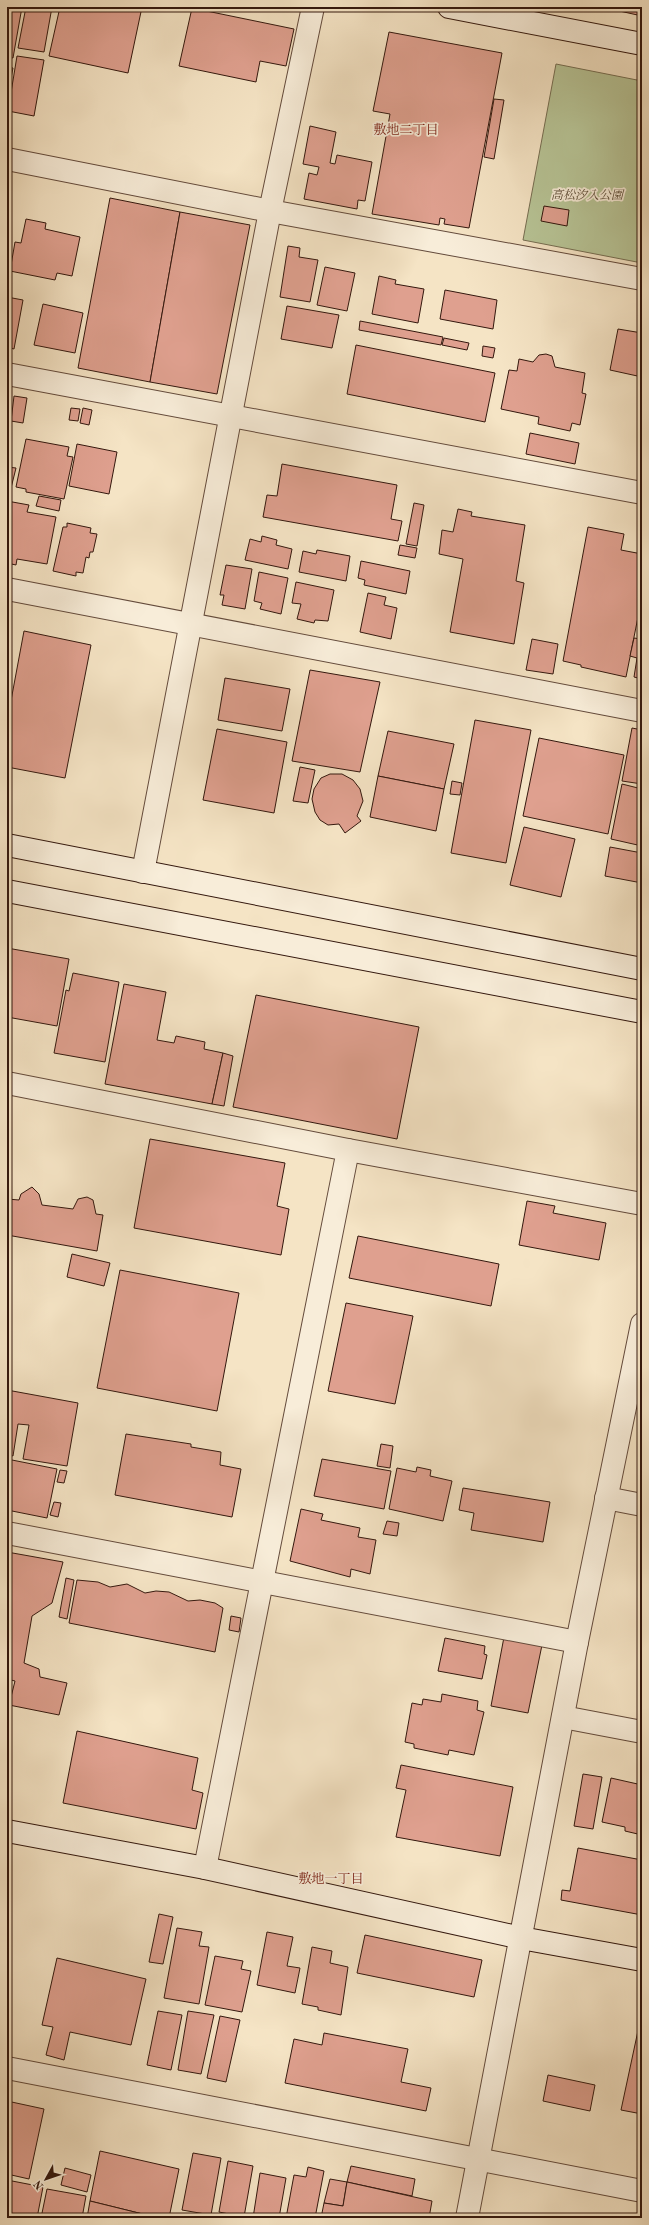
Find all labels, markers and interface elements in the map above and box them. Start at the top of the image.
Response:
district label: 敷地二丁目 [373,122,439,137]
park label: 高松汐入公園 [551,188,625,202]
district label: 敷地一丁目 [298,1871,364,1886]
north arrow [26,2159,66,2199]
text: N [32,2177,46,2191]

